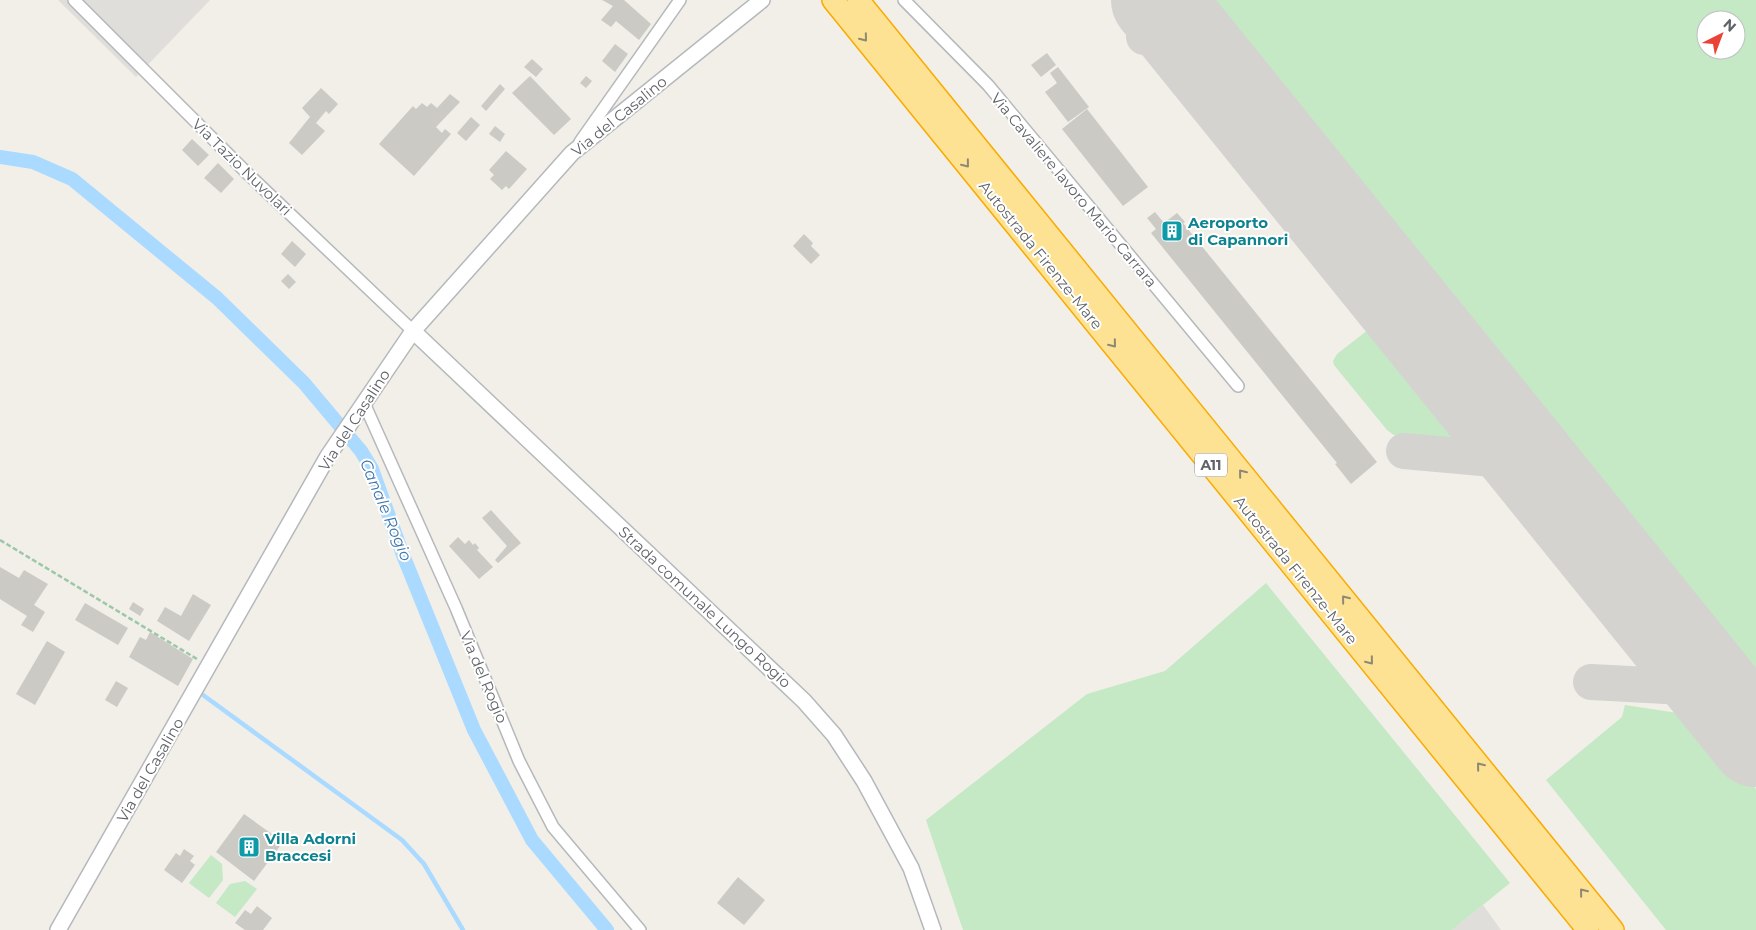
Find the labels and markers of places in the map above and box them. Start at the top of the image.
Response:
place label: Aeroporto di Capannori [1187,213,1288,249]
building icon: Aeroporto di Capannori [1160,219,1184,243]
place label: Villa Adorni Braccesi [264,829,356,865]
building icon: Villa Adorni Braccesi [237,835,261,859]

